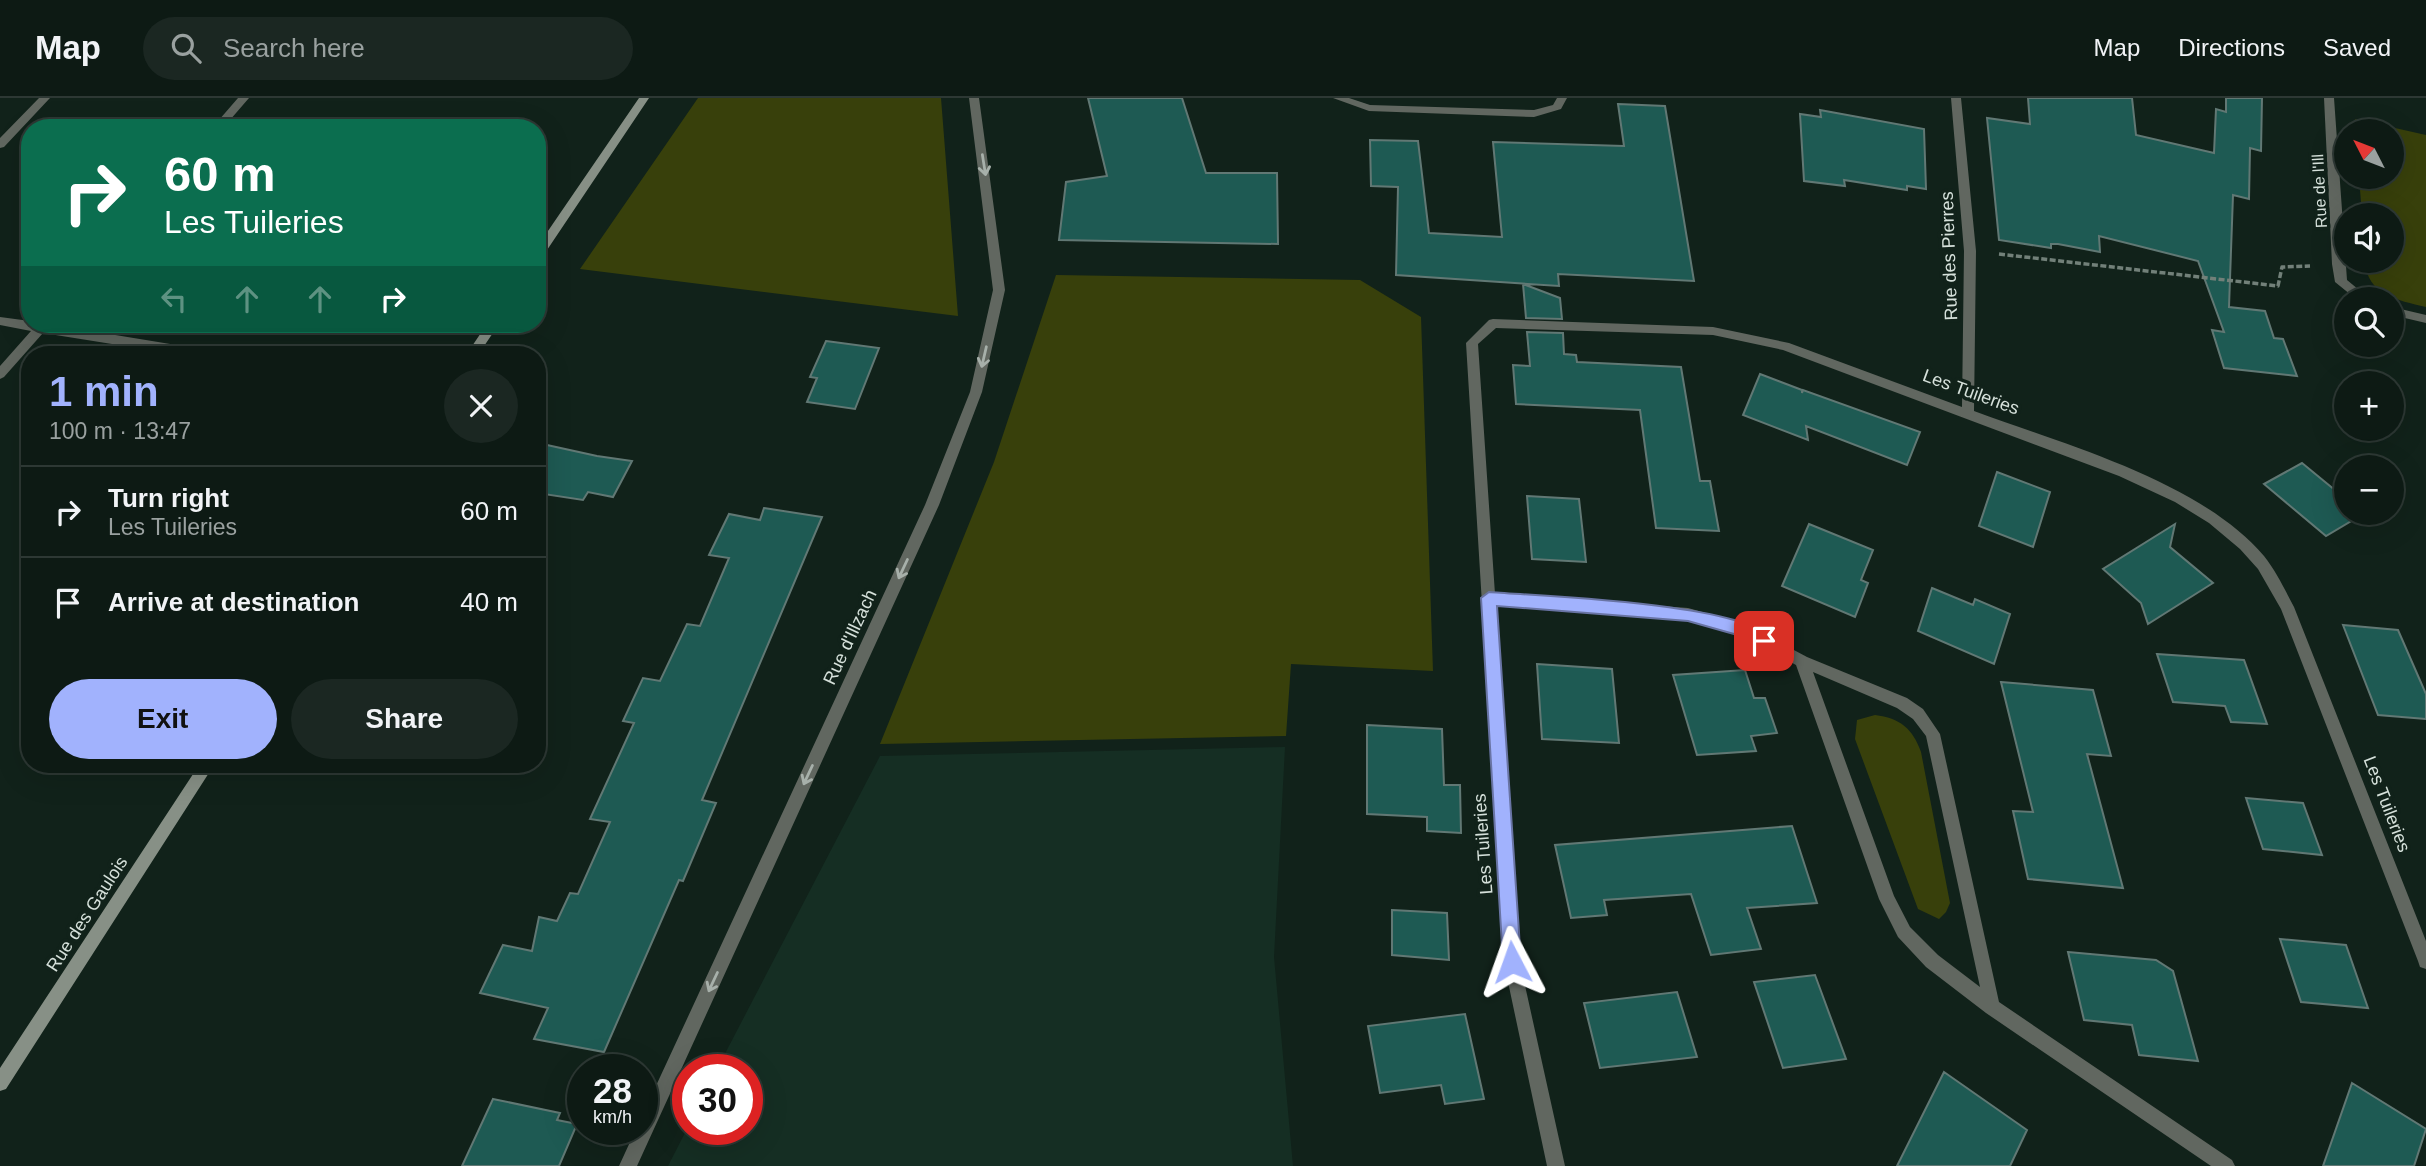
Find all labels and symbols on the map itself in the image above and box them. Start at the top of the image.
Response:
north arrow [2334,119,2404,189]
street label: Rue de l'Ill [2309,153,2330,228]
one-way arrow [978,154,991,176]
street label: Rue des Pierres [1937,191,1961,321]
one-way arrow [977,345,991,368]
street label: Les Tuileries [1920,365,2022,419]
one-way arrow [896,557,909,579]
street label: Rue d'Illzach [819,586,881,688]
pin [1734,611,1794,671]
street label: Les Tuileries [2360,753,2414,855]
one-way arrow [801,764,814,785]
street label: Les Tuileries [1469,793,1497,895]
street label: Rue des Gaulois [42,853,132,975]
position arrow [1475,925,1549,999]
one-way arrow [706,971,719,992]
speed limit sign: 30 [672,1054,763,1145]

